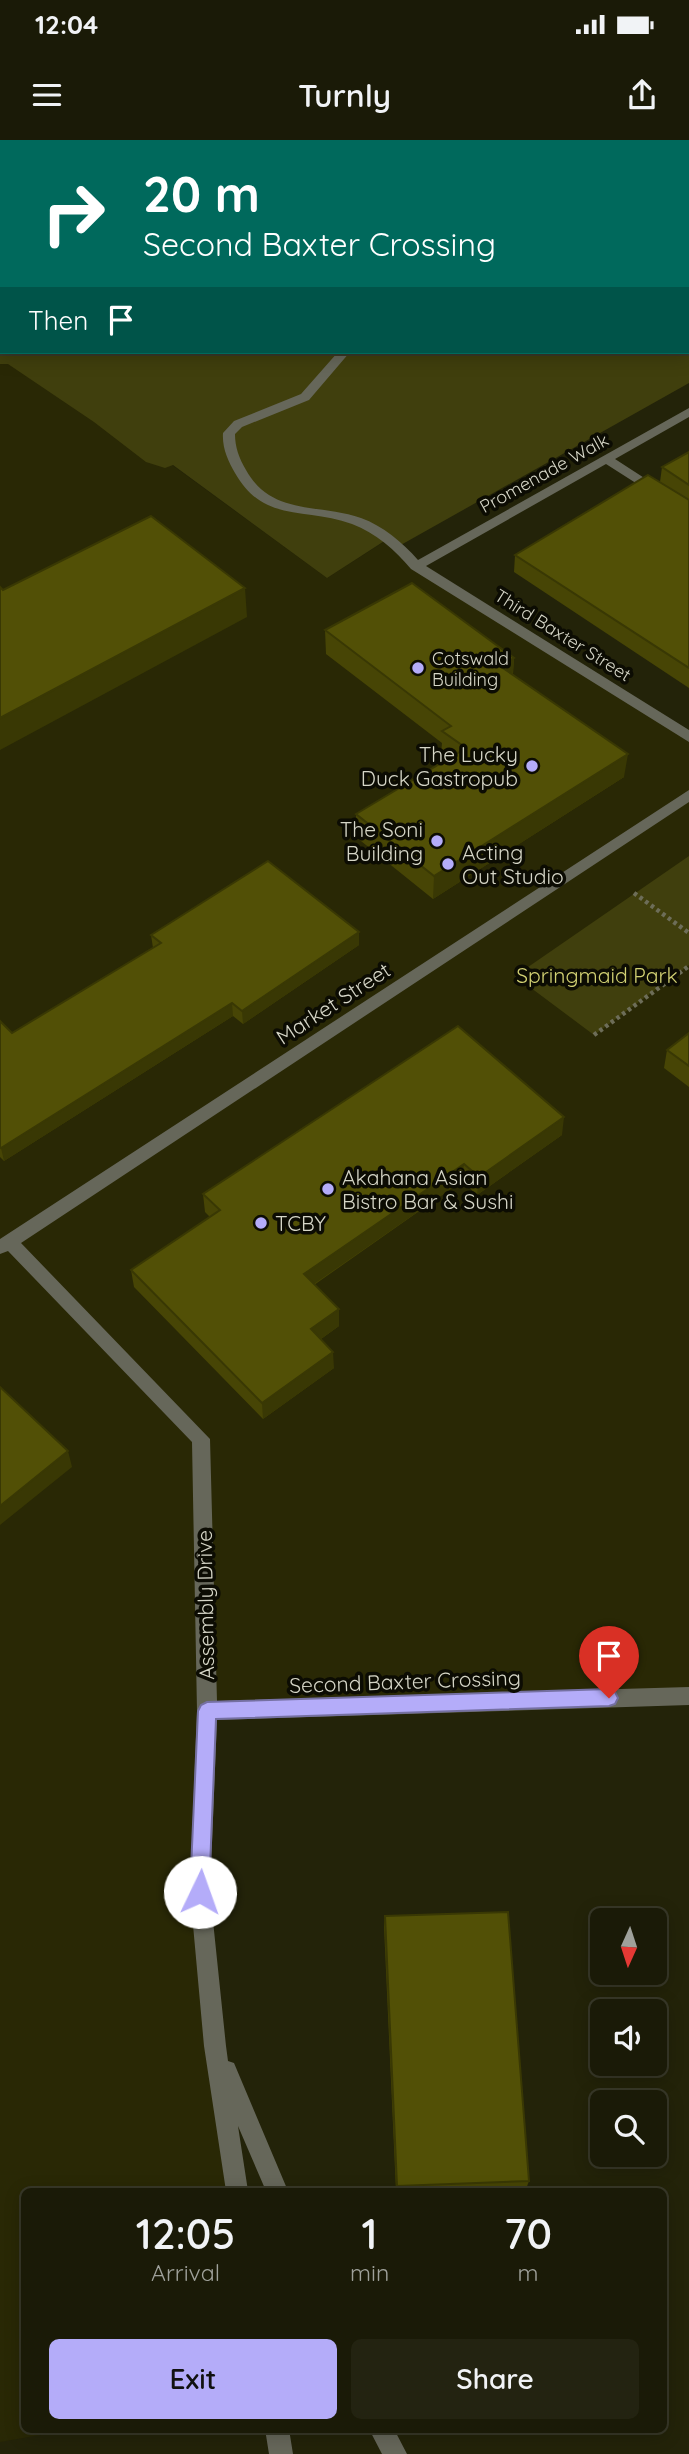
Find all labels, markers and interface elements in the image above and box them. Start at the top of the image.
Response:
text: 12:04 [35,8,98,41]
text: Turnly [298,75,391,115]
icon: menu [28,76,66,114]
icon: share [623,76,661,114]
text: 20 m [143,163,260,224]
icon: right [28,168,119,259]
text: Second Baxter Crossing [143,224,496,264]
icon: arrive [102,301,140,339]
text: Then [28,304,88,337]
street label: Promenade Walk [475,428,613,518]
street label: Third Baxter Street [490,584,636,686]
place label: Cotswald Building [432,647,509,691]
marker: Cotswald Building [410,660,426,676]
place label: The Lucky Duck Gastropub [361,741,518,791]
marker: The Lucky Duck Gastropub [524,758,540,774]
place label: The Soni Building [340,816,423,866]
marker: The Soni Building [429,833,445,849]
place label: Acting Out Studio [462,839,564,889]
marker: Acting Out Studio [440,856,456,872]
street label: Market Street [271,956,395,1050]
park label: Springmaid Park [516,962,678,988]
place label: Akahana Asian Bistro Bar & Sushi [342,1164,513,1214]
marker: Akahana Asian Bistro Bar & Sushi [320,1181,336,1197]
place label: TCBY [275,1210,326,1236]
marker: TCBY [253,1215,269,1231]
street label: Assembly Drive [191,1530,219,1680]
pin [579,1626,639,1698]
icon: arrive [590,1637,628,1675]
street label: Second Baxter Crossing [289,1664,521,1698]
position arrow [163,1855,237,1929]
north arrow [590,1908,667,1984]
map controls [590,1908,667,2167]
button: sound [590,1999,667,2076]
button: search [590,2090,667,2167]
text: 12:05 [136,2207,235,2260]
text: 1 [362,2207,378,2260]
text: 70 [504,2207,552,2260]
text: Arrival [151,2258,220,2287]
text: min [350,2258,389,2287]
text: m [518,2258,539,2287]
button: Exit [49,2339,337,2419]
button: Share [351,2339,639,2419]

